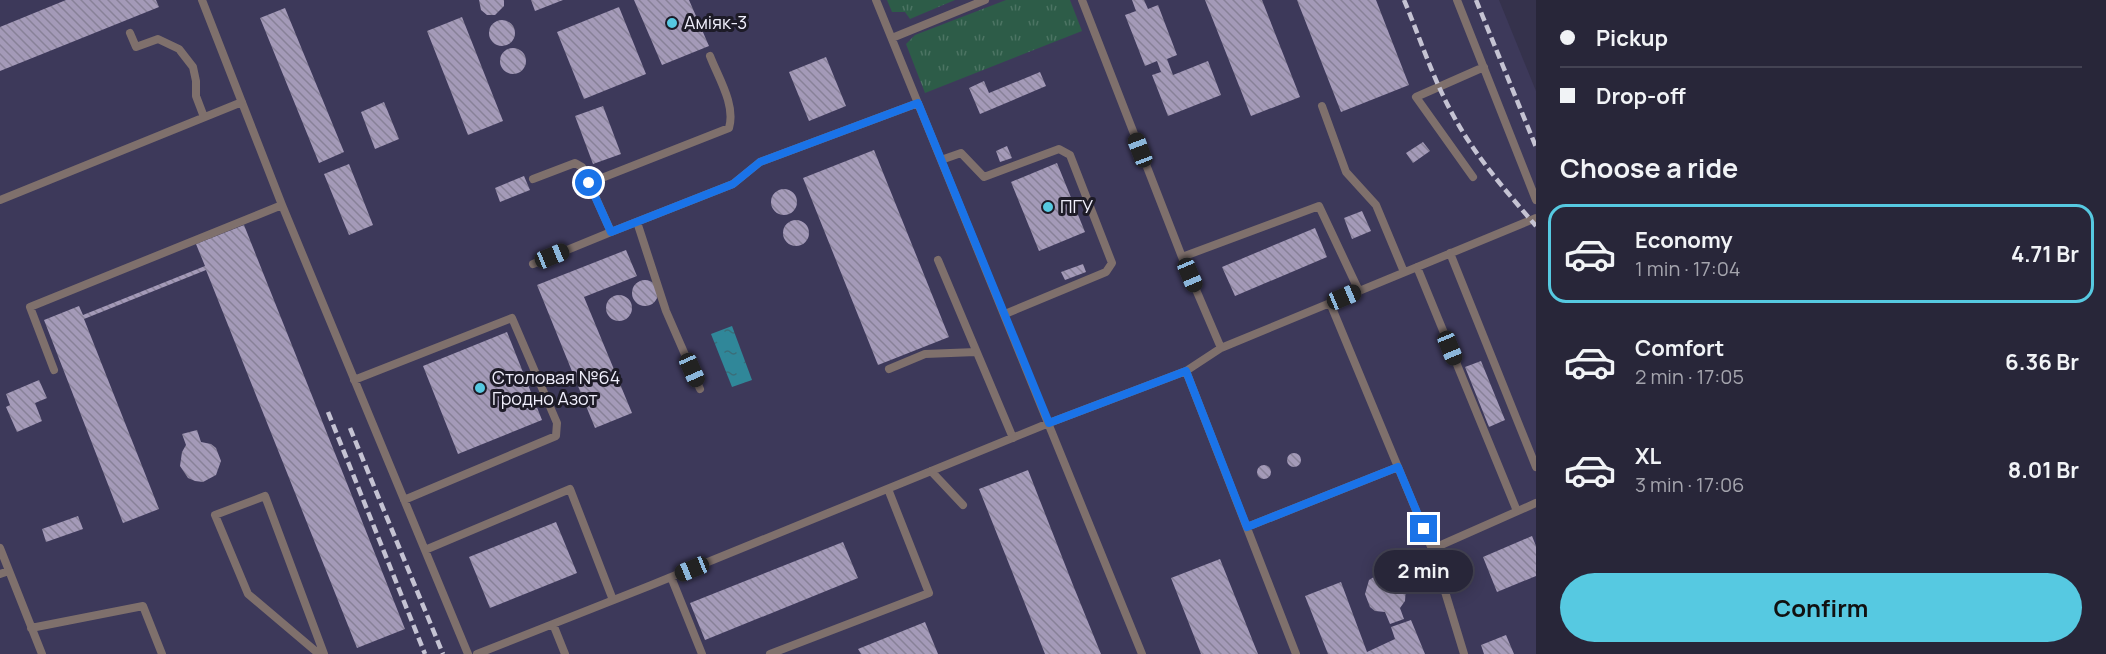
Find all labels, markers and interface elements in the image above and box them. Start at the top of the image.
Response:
place label: Аміяк-3 [684,10,747,34]
marker: Аміяк-3 [665,16,679,30]
text: Pickup [1596,23,1668,53]
text: Drop-off [1596,81,1686,111]
car [1125,130,1155,170]
text: Choose a ride [1560,149,1738,186]
route start [575,169,602,196]
place label: ПГУ [1060,194,1093,218]
marker: ПГУ [1041,200,1055,214]
text: Economy [1635,225,1733,255]
icon: car [1563,227,1617,281]
text: 4.71 Br [2011,239,2079,269]
car [532,241,572,271]
car [1175,255,1205,295]
text: 1 min · 17:04 [1635,255,1741,282]
car [1324,282,1364,312]
car [1435,328,1465,368]
text: Comfort [1635,333,1724,363]
icon: car [1563,335,1617,389]
text: 6.36 Br [2005,347,2079,377]
car [676,350,708,390]
text: 2 min · 17:05 [1635,363,1744,390]
place label: Столовая №64 Гродно Азот [492,365,620,410]
marker: Столовая №64 Гродно Азот [473,381,487,395]
text: XL [1635,441,1661,471]
icon: car [1563,443,1617,497]
text: 8.01 Br [2008,455,2079,485]
text: 3 min · 17:06 [1635,471,1745,498]
route end [1410,515,1437,542]
callout: 2 min [1374,550,1474,592]
car [672,554,712,584]
text: 2 min [1397,557,1450,584]
button: Confirm [1560,573,2082,642]

